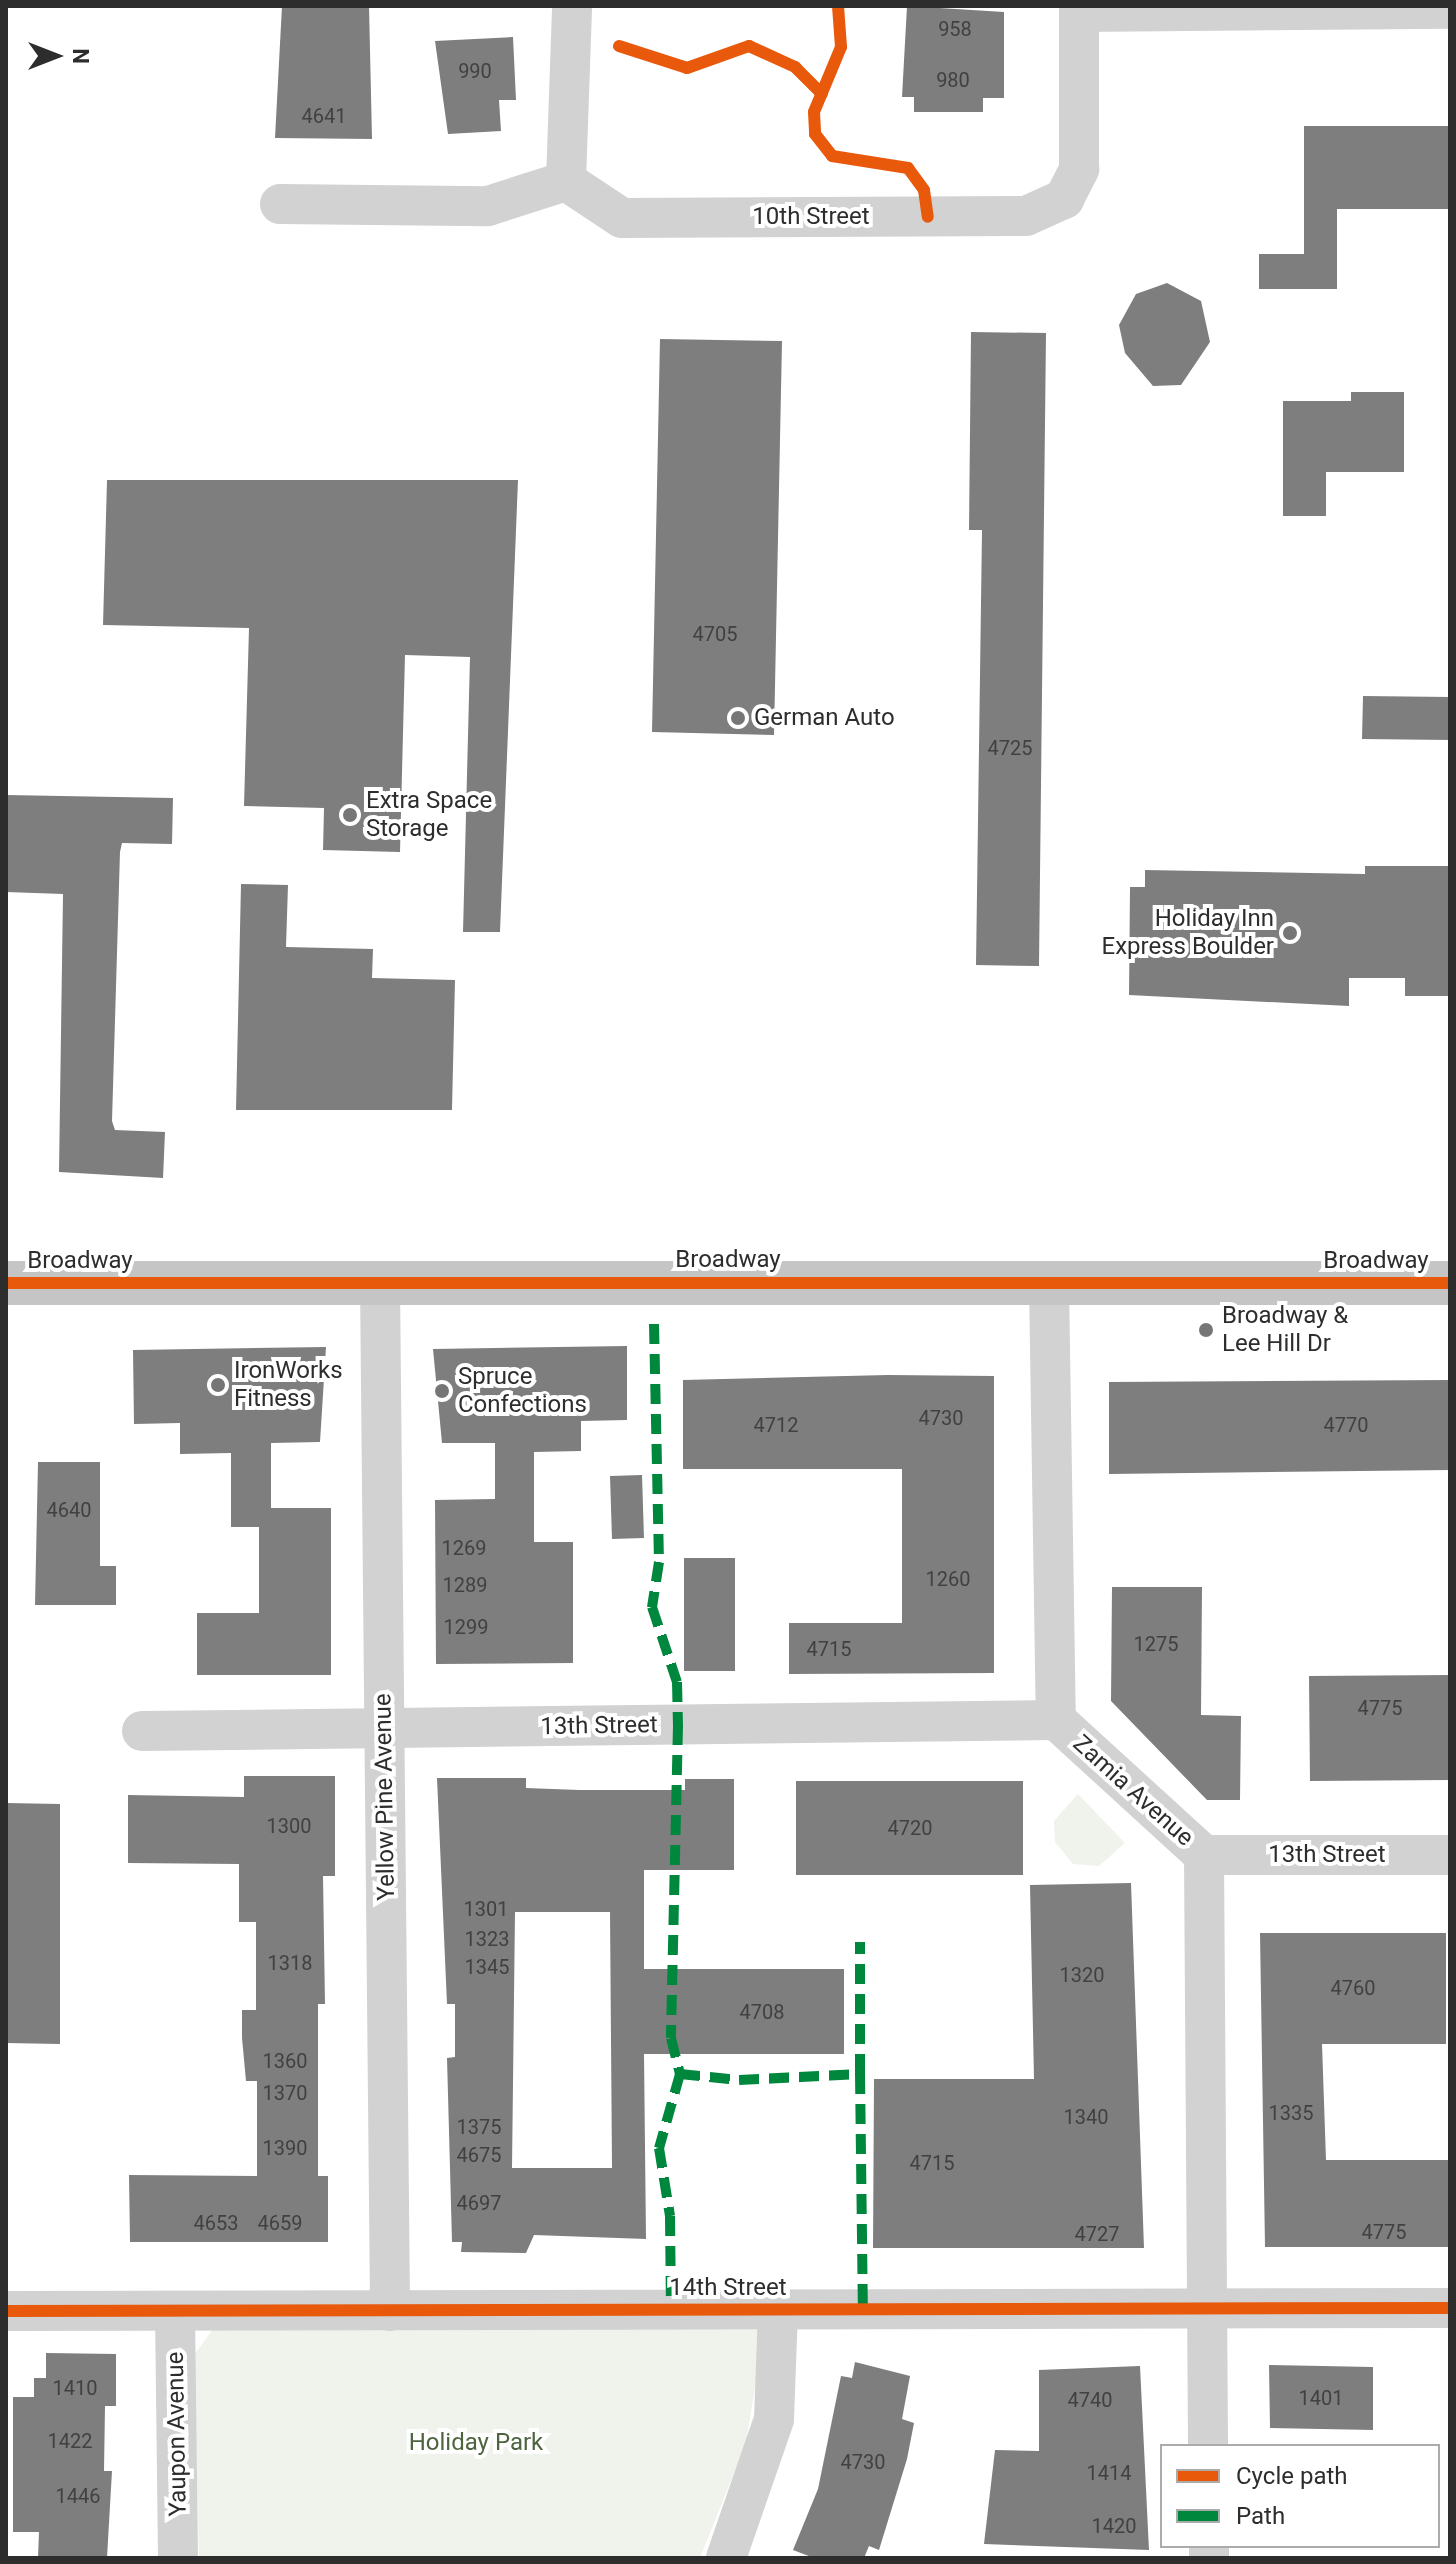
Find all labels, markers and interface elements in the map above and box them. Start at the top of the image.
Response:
north arrow [16,16,96,96]
house number: 958 [938,17,972,41]
text: N [68,48,93,64]
house number: 990 [458,59,492,83]
house number: 980 [936,68,970,92]
house number: 4641 [302,104,346,128]
street label: 10th Street [752,203,870,231]
house number: 4705 [693,622,737,646]
place label: German Auto [754,704,895,732]
marker: German Auto [729,709,747,727]
house number: 4725 [988,736,1032,760]
place label: Extra Space Storage [366,787,492,843]
marker: Extra Space Storage [341,806,359,824]
place label: Holiday Inn Express Boulder [1102,905,1274,961]
marker: Holiday Inn Express Boulder [1281,924,1299,942]
street label: Broadway [675,1246,781,1274]
street label: Broadway [27,1247,133,1275]
street label: Broadway [1323,1247,1429,1275]
place label: Broadway & Lee Hill Dr [1222,1302,1348,1358]
marker: Broadway & Lee Hill Dr [1197,1321,1215,1339]
place label: IronWorks Fitness [234,1357,343,1413]
place label: Spruce Confections [458,1363,587,1419]
marker: IronWorks Fitness [209,1376,227,1394]
marker: Spruce Confections [433,1382,451,1400]
house number: 4730 [919,1406,963,1430]
house number: 4712 [754,1413,798,1437]
house number: 4770 [1324,1413,1368,1437]
house number: 4640 [47,1498,91,1522]
house number: 1269 [442,1536,486,1560]
house number: 1260 [926,1567,970,1591]
house number: 1289 [443,1573,487,1597]
house number: 1299 [444,1615,488,1639]
house number: 1275 [1134,1632,1178,1656]
house number: 4715 [807,1637,851,1661]
street label: Yellow Pine Avenue [369,1693,401,1901]
house number: 4775 [1358,1696,1402,1720]
street label: 13th Street [540,1711,658,1741]
street label: Zamia Avenue [1067,1730,1199,1852]
house number: 1300 [267,1814,311,1838]
house number: 4720 [888,1816,932,1840]
street label: 13th Street [1268,1841,1386,1869]
house number: 1301 [464,1897,508,1921]
house number: 1323 [465,1927,509,1951]
house number: 1318 [268,1951,312,1975]
house number: 1345 [465,1955,509,1979]
house number: 1320 [1060,1963,1104,1987]
house number: 4760 [1331,1976,1375,2000]
house number: 4708 [740,2000,784,2024]
house number: 1360 [263,2049,307,2073]
house number: 1370 [263,2081,307,2105]
house number: 1335 [1269,2101,1313,2125]
house number: 1340 [1064,2105,1108,2129]
house number: 1375 [457,2115,501,2139]
house number: 1390 [263,2136,307,2160]
house number: 4675 [457,2143,501,2167]
house number: 4715 [910,2151,954,2175]
house number: 4697 [457,2191,501,2215]
house number: 4653 [194,2211,238,2235]
house number: 4659 [258,2211,302,2235]
house number: 4775 [1362,2220,1406,2244]
house number: 4727 [1075,2222,1119,2246]
street label: 14th Street [669,2274,787,2302]
street label: Yaupon Avenue [161,2351,193,2517]
house number: 1410 [53,2376,97,2400]
house number: 1401 [1299,2386,1343,2410]
house number: 4740 [1068,2388,1112,2412]
house number: 1422 [48,2429,92,2453]
park label: Holiday Park [409,2429,543,2457]
legend [1160,2444,1440,2548]
house number: 4730 [841,2450,885,2474]
house number: 1414 [1087,2461,1131,2485]
text: Cycle path [1236,2462,1348,2490]
house number: 1446 [56,2484,100,2508]
text: Path [1236,2502,1285,2530]
house number: 1420 [1092,2514,1136,2538]

